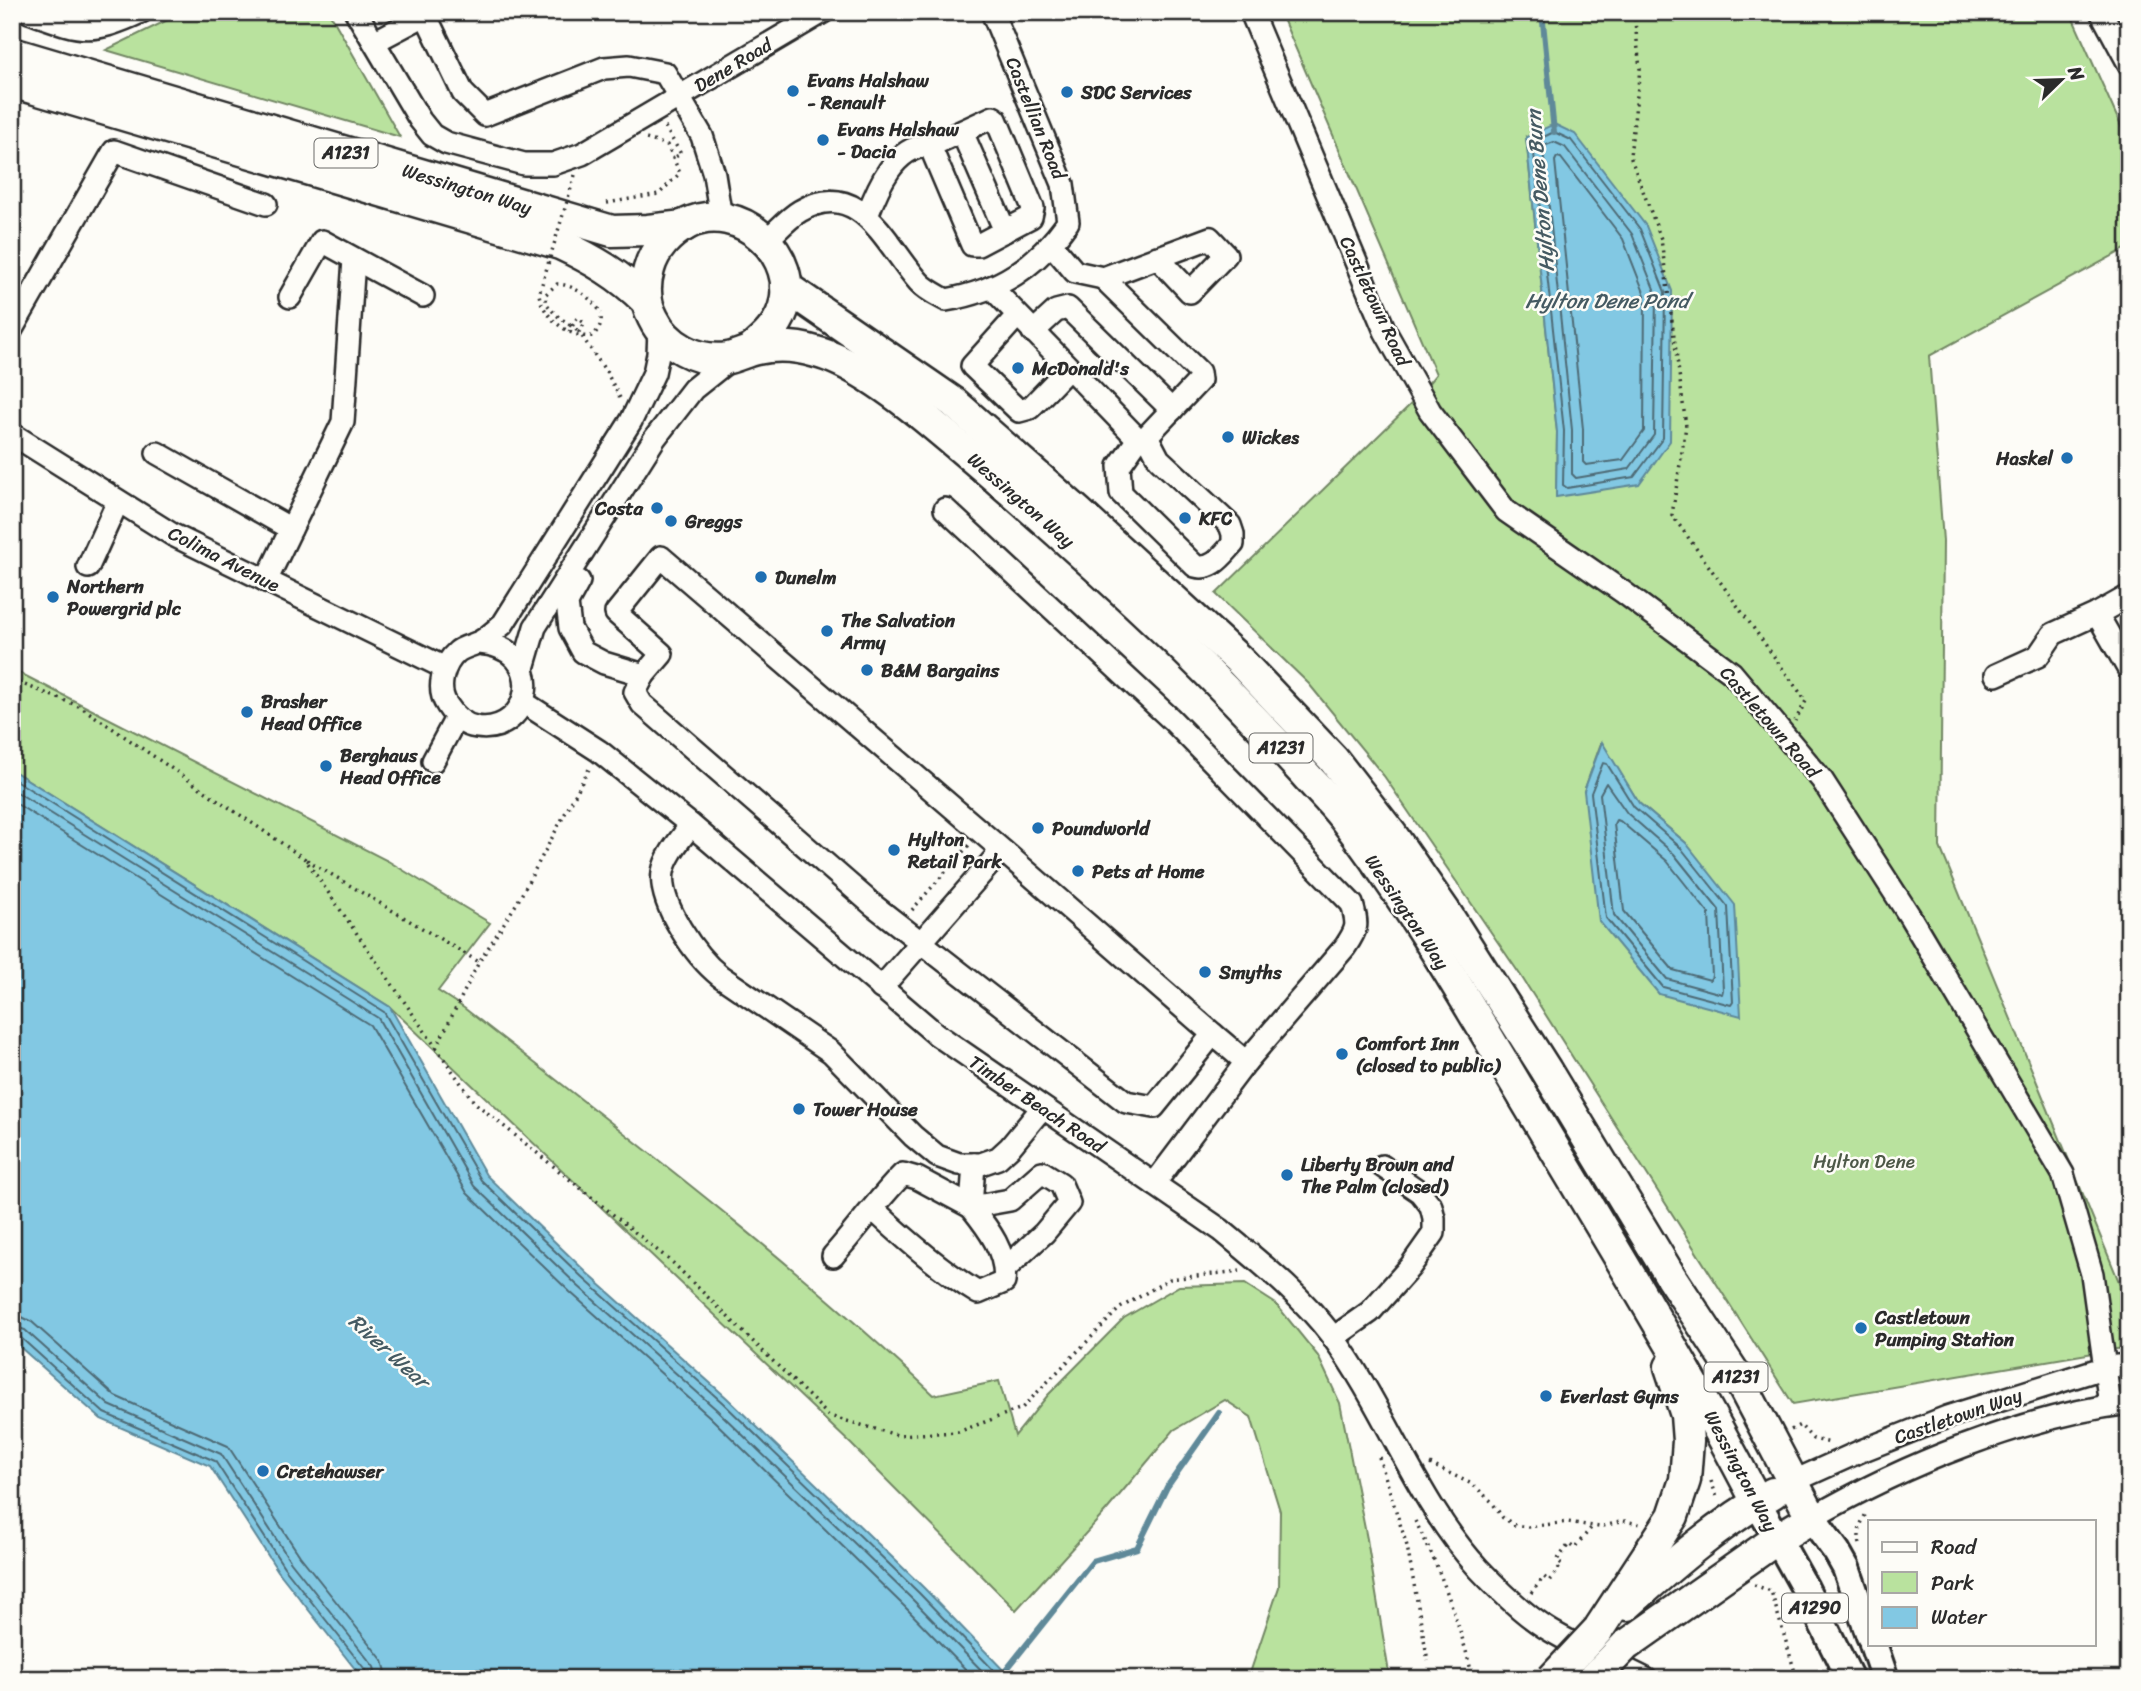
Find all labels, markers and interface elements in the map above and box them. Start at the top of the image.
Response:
street label: Dene Road [687,28,779,101]
north arrow [2025,46,2096,116]
street label: Castellian Road [996,52,1076,186]
text: N [2058,60,2094,87]
place label: Evans Halshaw - Renault [807,64,930,119]
place label: SDC Services [1080,76,1193,109]
marker: Evans Halshaw - Renault [785,83,801,99]
marker: SDC Services [1059,84,1075,100]
water label: Hylton Dene Burn [1514,106,1566,274]
place label: Evans Halshaw - Dacia [837,113,960,168]
marker: Evans Halshaw - Dacia [815,132,831,148]
road number: A1231 [314,138,378,168]
street label: Wessington Way [398,154,536,224]
street label: Castletown Road [1330,230,1420,373]
water label: Hylton Dene Pond [1525,282,1695,320]
place label: McDonald's [1031,352,1130,385]
marker: McDonald's [1010,360,1026,376]
place label: Wickes [1242,421,1300,454]
marker: Wickes [1220,429,1236,445]
place label: Haskel [1995,442,2054,475]
street label: Wessington Way [960,444,1083,557]
marker: Haskel [2059,450,2075,466]
place label: Costa [594,492,643,525]
marker: Costa [649,500,665,516]
place label: KFC [1198,502,1233,535]
place label: Greggs [684,505,744,538]
marker: KFC [1177,510,1193,526]
marker: Greggs [663,513,679,529]
street label: Colima Avenue [162,517,286,601]
place label: Dunelm [775,561,837,594]
marker: Dunelm [753,569,769,585]
place label: Northern Powergrid plc [66,570,182,625]
marker: Northern Powergrid plc [45,589,61,605]
place label: The Salvation Army [840,604,956,659]
marker: The Salvation Army [819,623,835,639]
place label: B&M Bargains [881,654,1000,687]
street label: Castletown Road [1711,658,1830,787]
marker: B&M Bargains [859,662,875,678]
place label: Brasher Head Office [260,685,363,740]
marker: Brasher Head Office [239,704,255,720]
road number: A1231 [1250,734,1312,762]
place label: Berghaus Head Office [339,739,442,794]
marker: Berghaus Head Office [318,758,334,774]
place label: Poundworld [1052,812,1151,845]
marker: Poundworld [1030,820,1046,836]
place label: Hylton Retail Park [907,823,1003,878]
marker: Hylton Retail Park [886,842,902,858]
street label: Wessington Way [1356,847,1458,977]
place label: Pets at Home [1092,855,1205,888]
marker: Pets at Home [1070,863,1086,879]
place label: Smyths [1218,956,1283,989]
marker: Smyths [1197,964,1213,980]
place label: Comfort Inn (closed to public) [1355,1027,1501,1082]
street label: Timber Beach Road [962,1046,1114,1163]
marker: Comfort Inn (closed to public) [1334,1046,1350,1062]
place label: Tower House [813,1093,918,1126]
marker: Tower House [791,1101,807,1117]
park label: Hylton Dene [1813,1145,1915,1178]
place label: Liberty Brown and The Palm (closed) [1301,1148,1455,1203]
marker: Liberty Brown and The Palm (closed) [1279,1167,1295,1183]
place label: Castletown Pumping Station [1874,1301,2015,1356]
water label: River Wear [340,1304,441,1400]
marker: Castletown Pumping Station [1853,1320,1869,1336]
road number: A1231 [1704,1362,1768,1392]
street label: Castletown Way [1889,1379,2027,1453]
place label: Everlast Gyms [1560,1380,1680,1413]
marker: Everlast Gyms [1538,1388,1554,1404]
street label: Wessington Way [1695,1404,1787,1538]
place label: Cretehawser [276,1455,385,1488]
marker: Cretehawser [255,1463,271,1479]
legend [1868,1520,2096,1646]
text: Road [1931,1528,1978,1566]
text: Park [1931,1564,1974,1602]
road number: A1290 [1782,1594,1848,1623]
text: Water [1931,1598,1988,1636]

